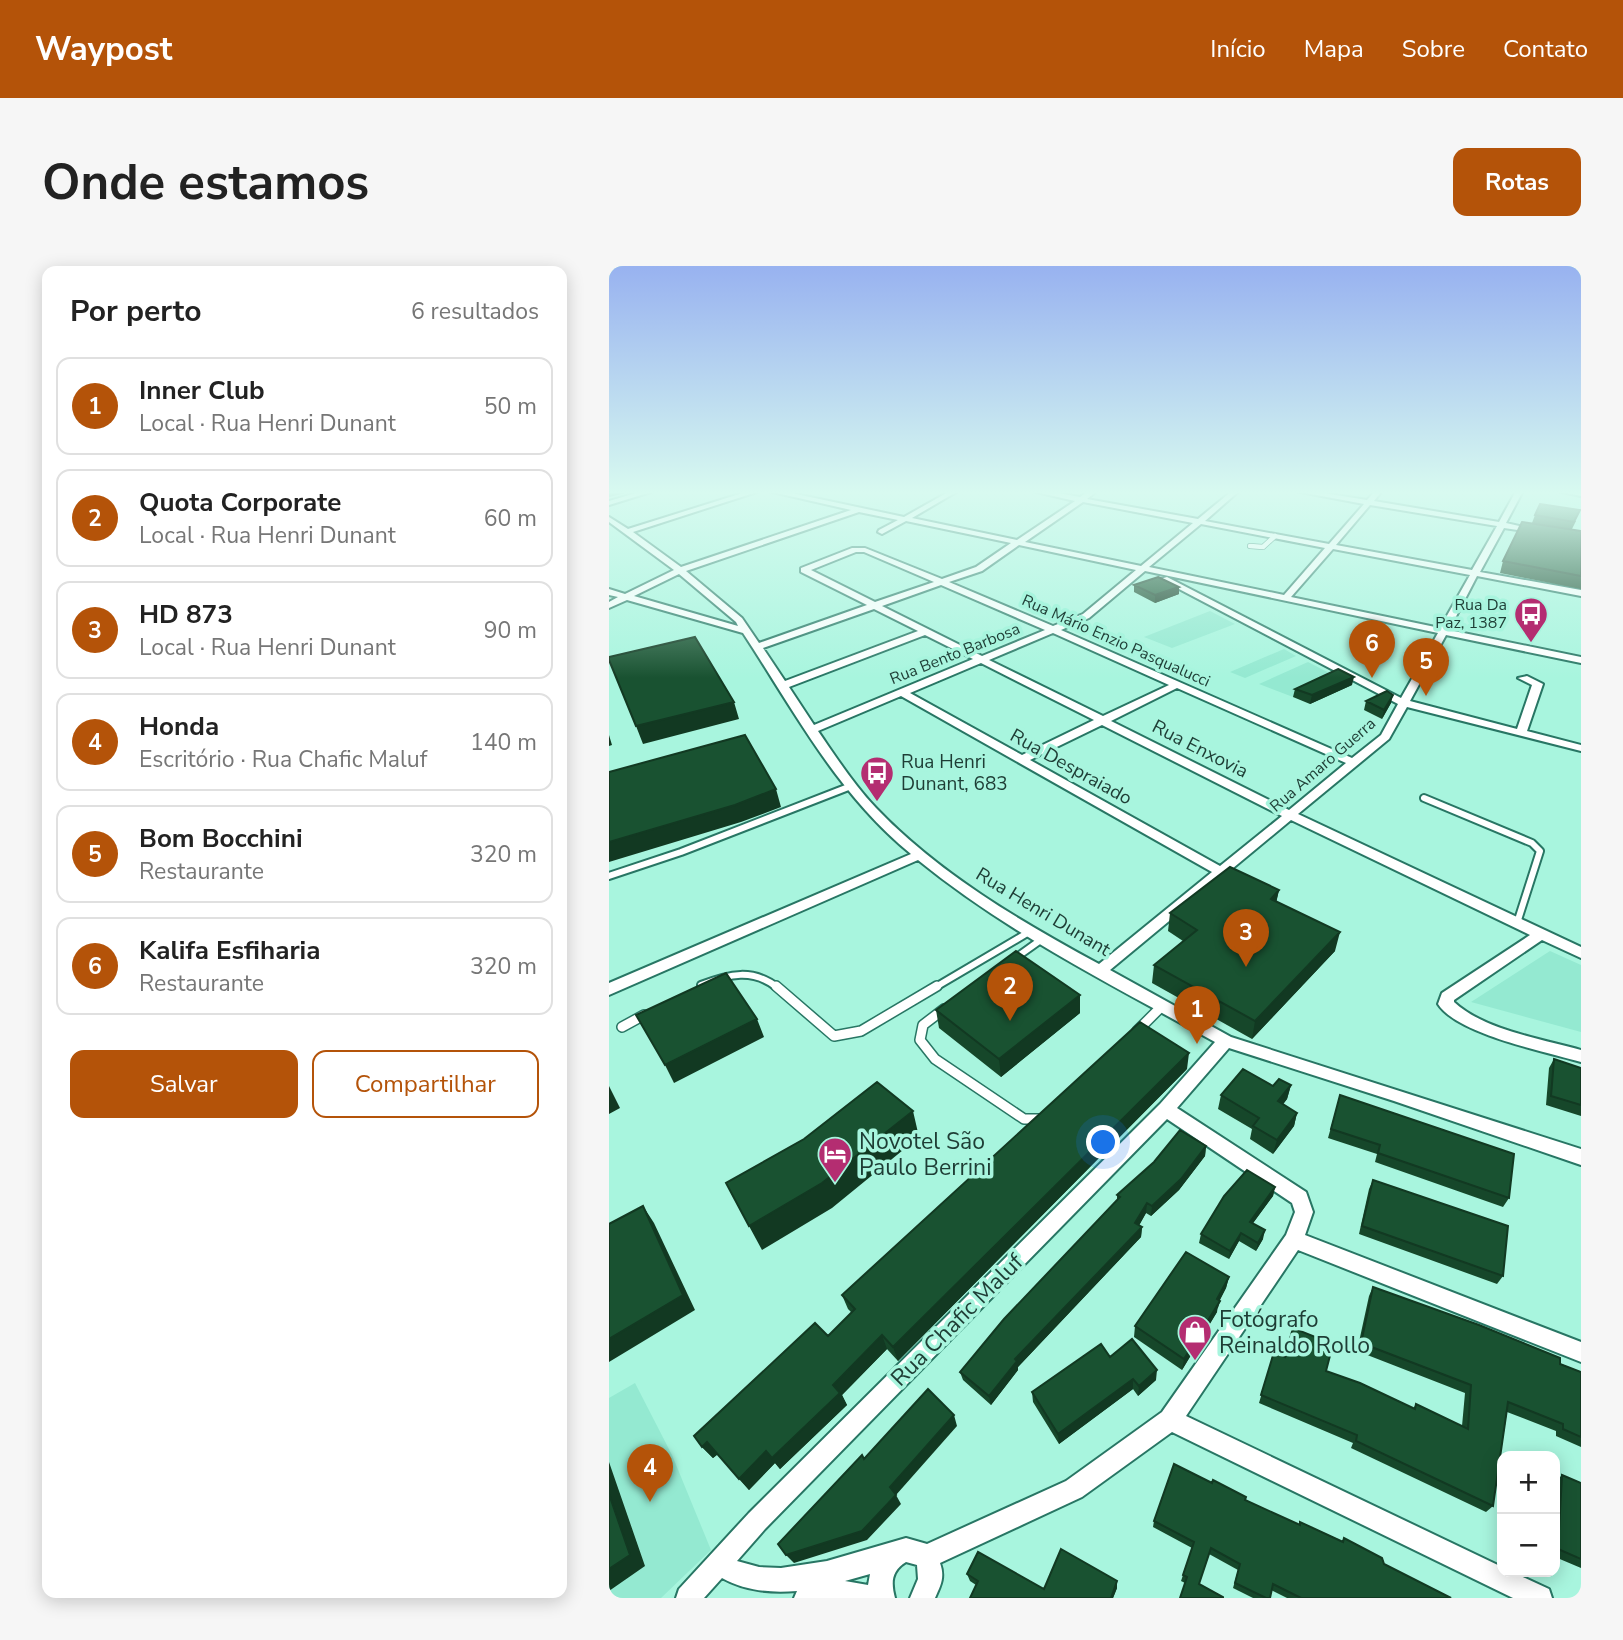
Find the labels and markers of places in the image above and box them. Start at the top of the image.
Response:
place label: Rua Da Paz, 1387 [1435,594,1507,634]
bus stop icon: Rua Da Paz, 1387 [1512,595,1550,644]
pin: 6 [1349,620,1395,678]
pin: 5 [1403,638,1449,696]
place label: Rua Henri Dunant, 683 [901,749,1008,797]
bus stop icon: Rua Henri Dunant, 683 [858,754,896,803]
pin: 3 [1223,909,1269,967]
pin: 2 [987,963,1033,1021]
pin: 1 [1174,986,1220,1044]
place label: Novotel São Paulo Berrini [859,1126,991,1183]
hotel icon: Novotel São Paulo Berrini [816,1135,854,1184]
place label: Fotógrafo Reinaldo Rollo [1219,1304,1370,1361]
shop icon: Fotógrafo Reinaldo Rollo [1176,1313,1214,1362]
pin: 4 [627,1444,673,1502]

